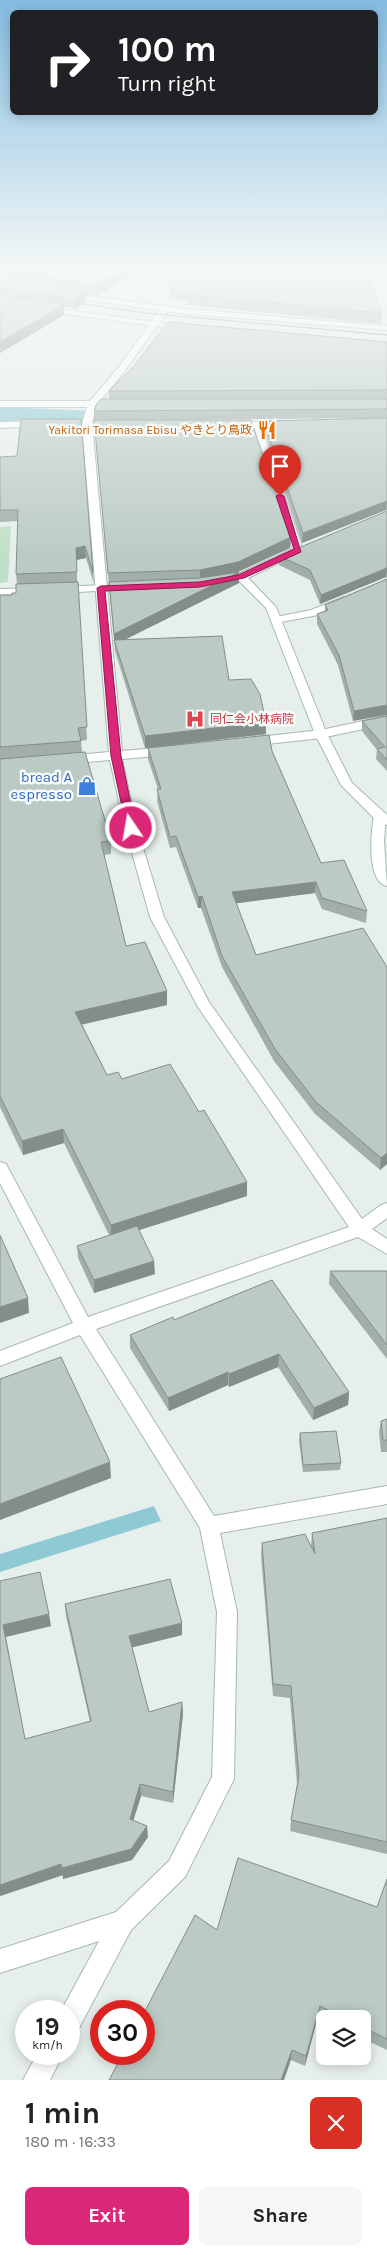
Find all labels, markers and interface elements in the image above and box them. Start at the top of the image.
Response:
text: 100 m [118,29,217,70]
icon: right [35,30,100,95]
text: Turn right [118,71,216,97]
restaurant icon: Yakitori Torimasa Ebisu やきとり鳥政 [256,419,278,441]
place label: Yakitori Torimasa Ebisu やきとり鳥政 [48,423,252,437]
pin [259,445,301,496]
icon: arrive [266,452,294,480]
hospital icon: 同仁会小林病院 [184,708,206,730]
place label: 同仁会小林病院 [210,712,294,726]
place label: bread A espresso [11,768,72,803]
shop icon: bread A espresso [76,775,98,797]
position arrow [104,801,156,853]
speed limit sign: 30 [90,2000,155,2065]
map controls [316,2010,371,2065]
button: layers [316,2010,371,2065]
text: 19 [35,2012,60,2041]
text: km/h [32,2038,63,2052]
text: 1 min [25,2095,100,2131]
button: close [310,2097,362,2149]
text: 180 m · 16:33 [25,2132,116,2151]
button: Exit [25,2187,189,2245]
button: Share [199,2187,362,2245]

